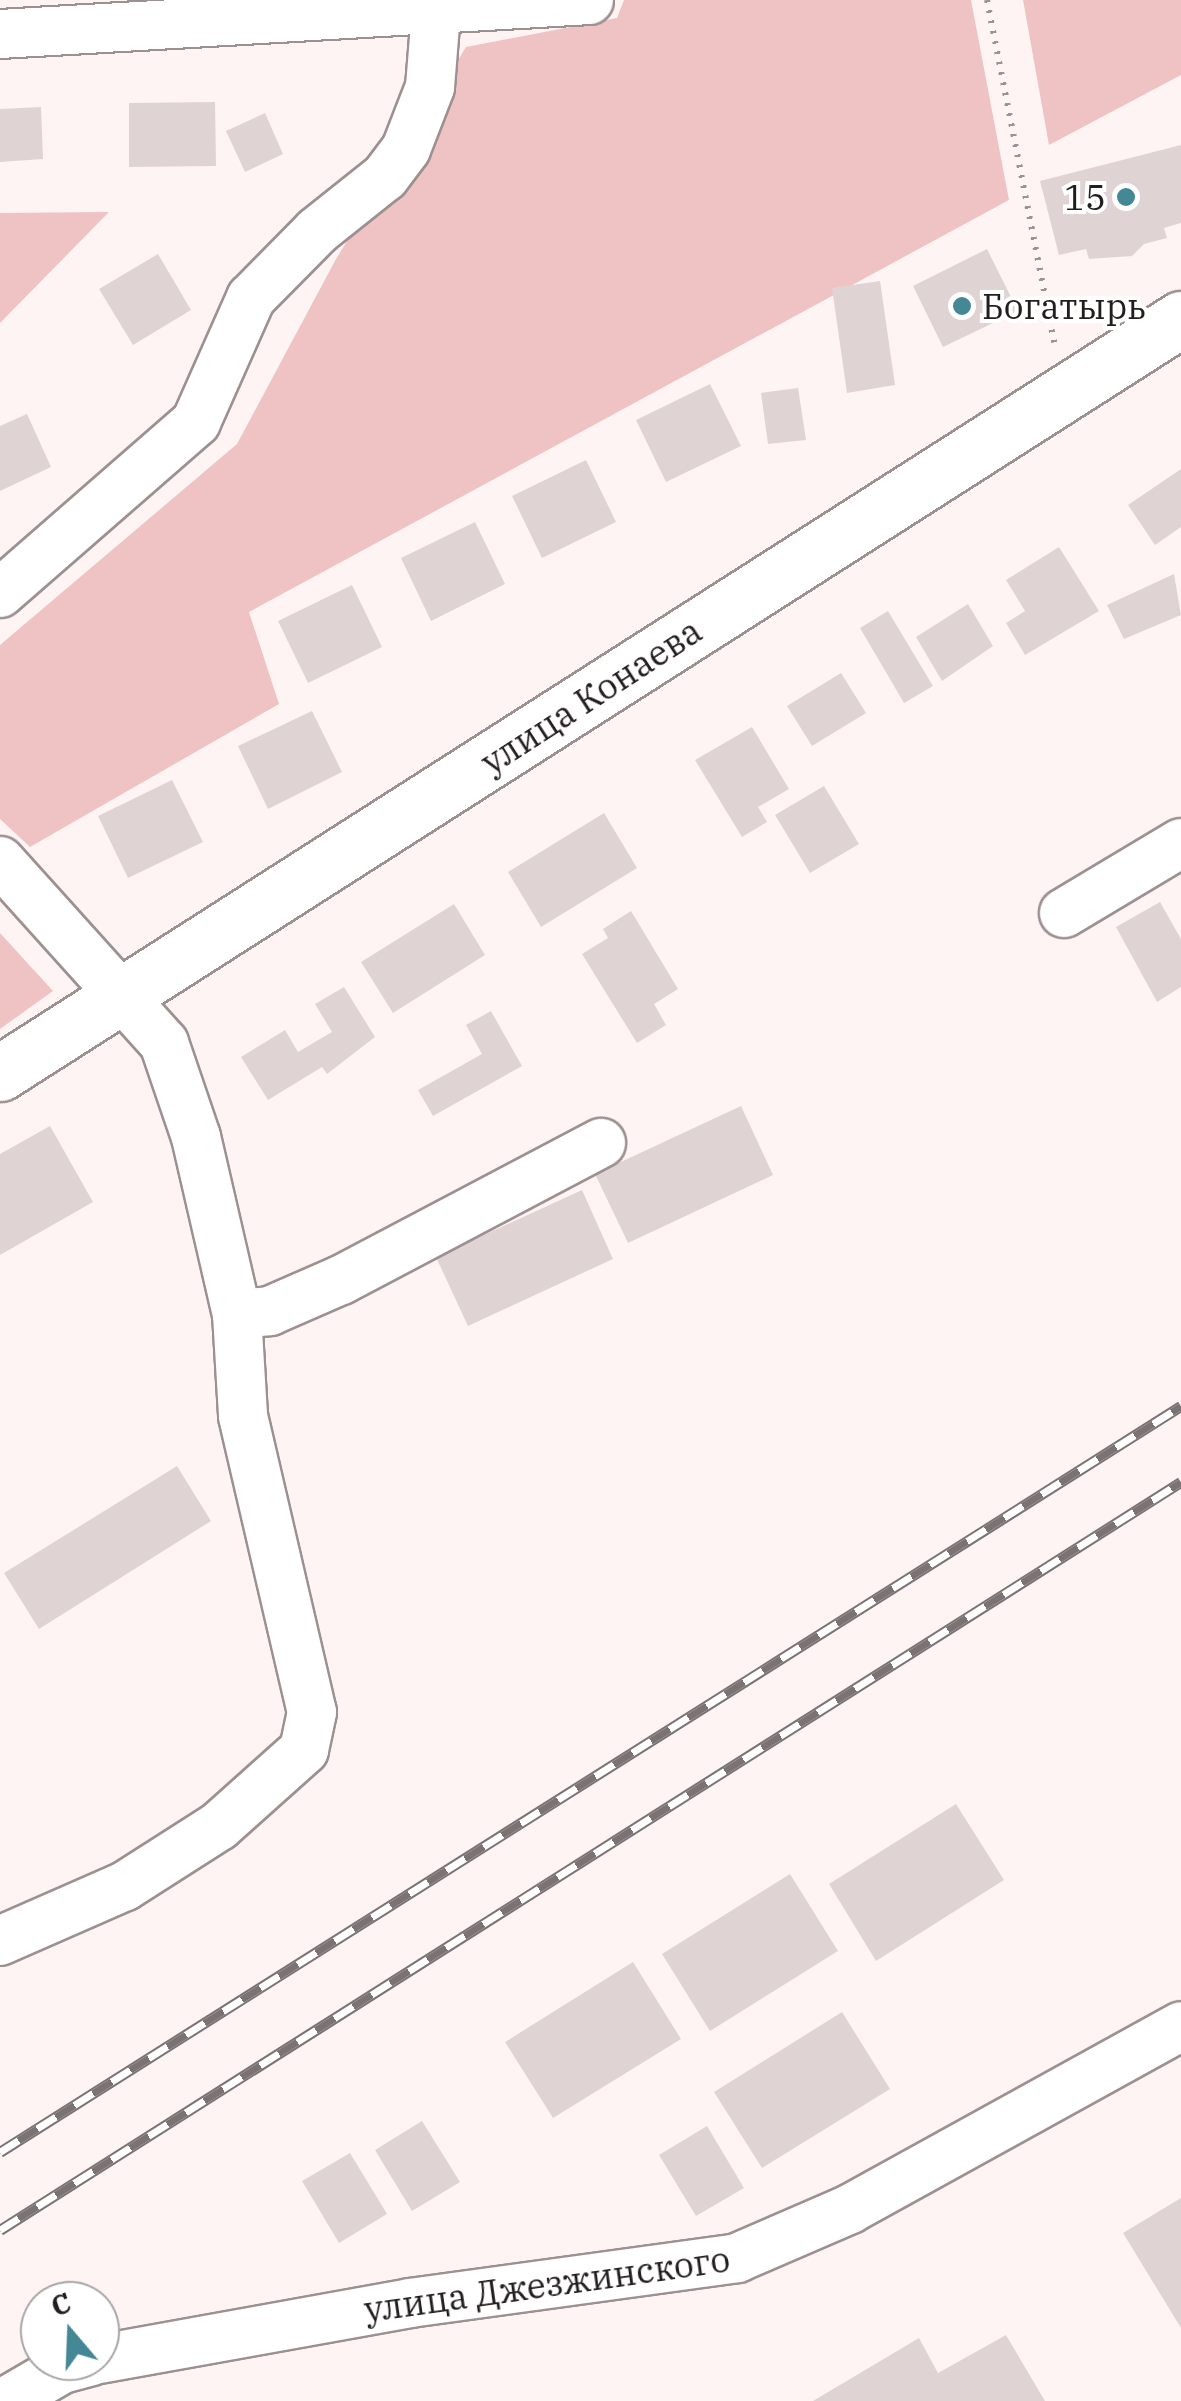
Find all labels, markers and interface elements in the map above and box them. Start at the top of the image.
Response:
place label: 15 [1064,176,1106,218]
marker: 15 [1115,186,1137,208]
place label: Богатырь [982,285,1146,327]
marker: Богатырь [951,295,973,317]
street label: улица Конаева [473,609,709,783]
street label: улица Джезжинского [362,2238,732,2330]
north arrow [20,2281,120,2381]
text: С [46,2284,76,2325]

